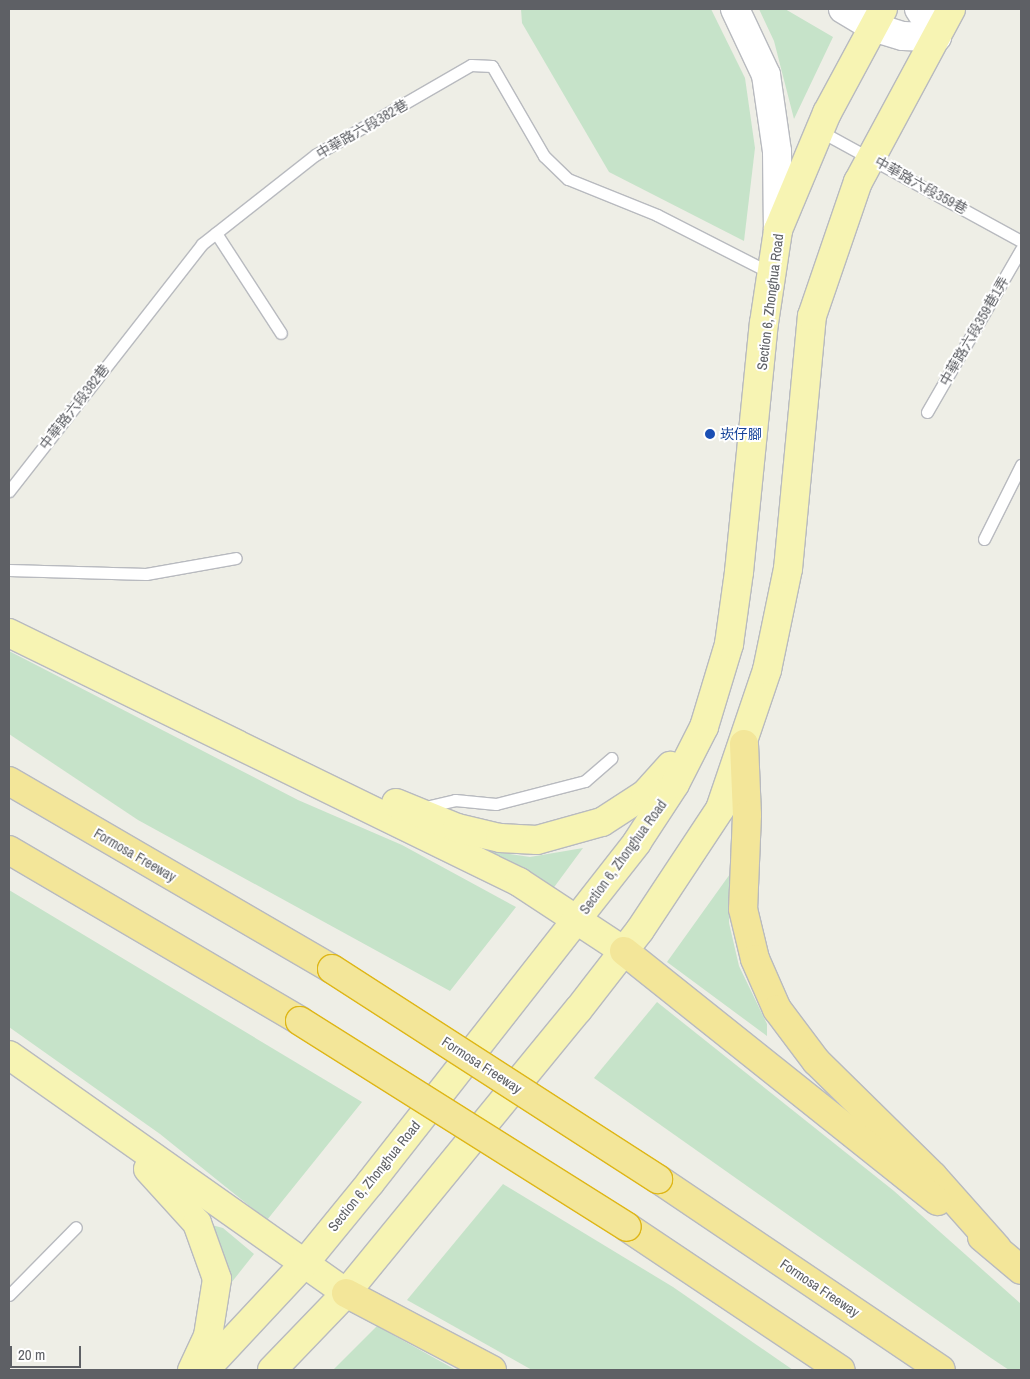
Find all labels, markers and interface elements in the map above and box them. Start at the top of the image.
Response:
street label: 中華路六段382巷 [313,96,411,162]
street label: 中華路六段359巷 [872,153,970,217]
street label: Section 6, Zhonghua Road [753,233,787,371]
street label: 中華路六段359巷1弄 [936,273,1012,389]
street label: 中華路六段382巷 [36,361,112,453]
place label: 崁仔腳 [720,426,762,442]
marker: 崁仔腳 [704,428,716,440]
street label: Section 6, Zhonghua Road [576,797,670,917]
street label: Formosa Freeway [91,825,179,885]
street label: Formosa Freeway [439,1033,525,1097]
street label: Section 6, Zhonghua Road [324,1117,424,1235]
street label: Formosa Freeway [777,1255,863,1321]
scale bar [12,1336,84,1368]
text: 20 m [18,1344,45,1365]

